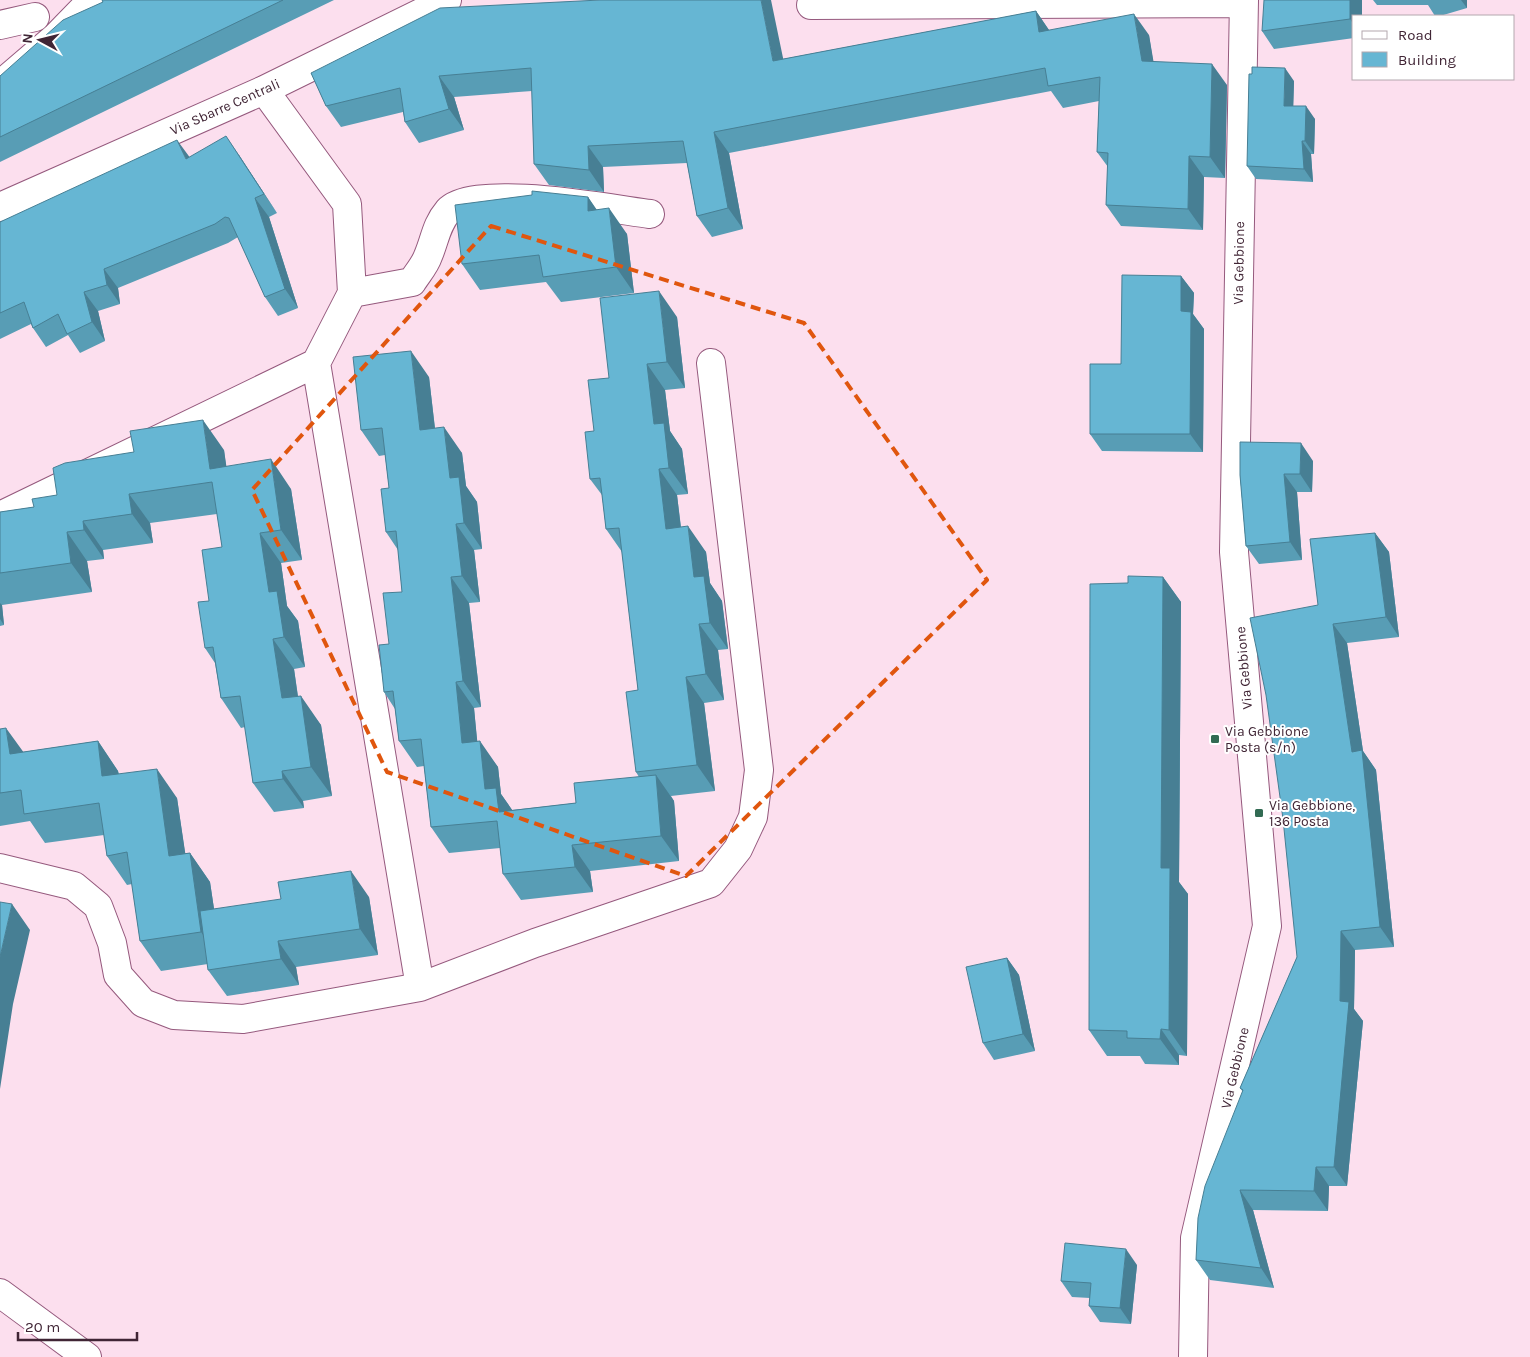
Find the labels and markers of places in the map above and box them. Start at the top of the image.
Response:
place label: Via Gebbione Posta (s/n) [1225,723,1308,756]
marker: Via Gebbione Posta (s/n) [1209,733,1221,745]
place label: Via Gebbione, 136 Posta [1269,797,1355,830]
marker: Via Gebbione, 136 Posta [1253,807,1265,819]

